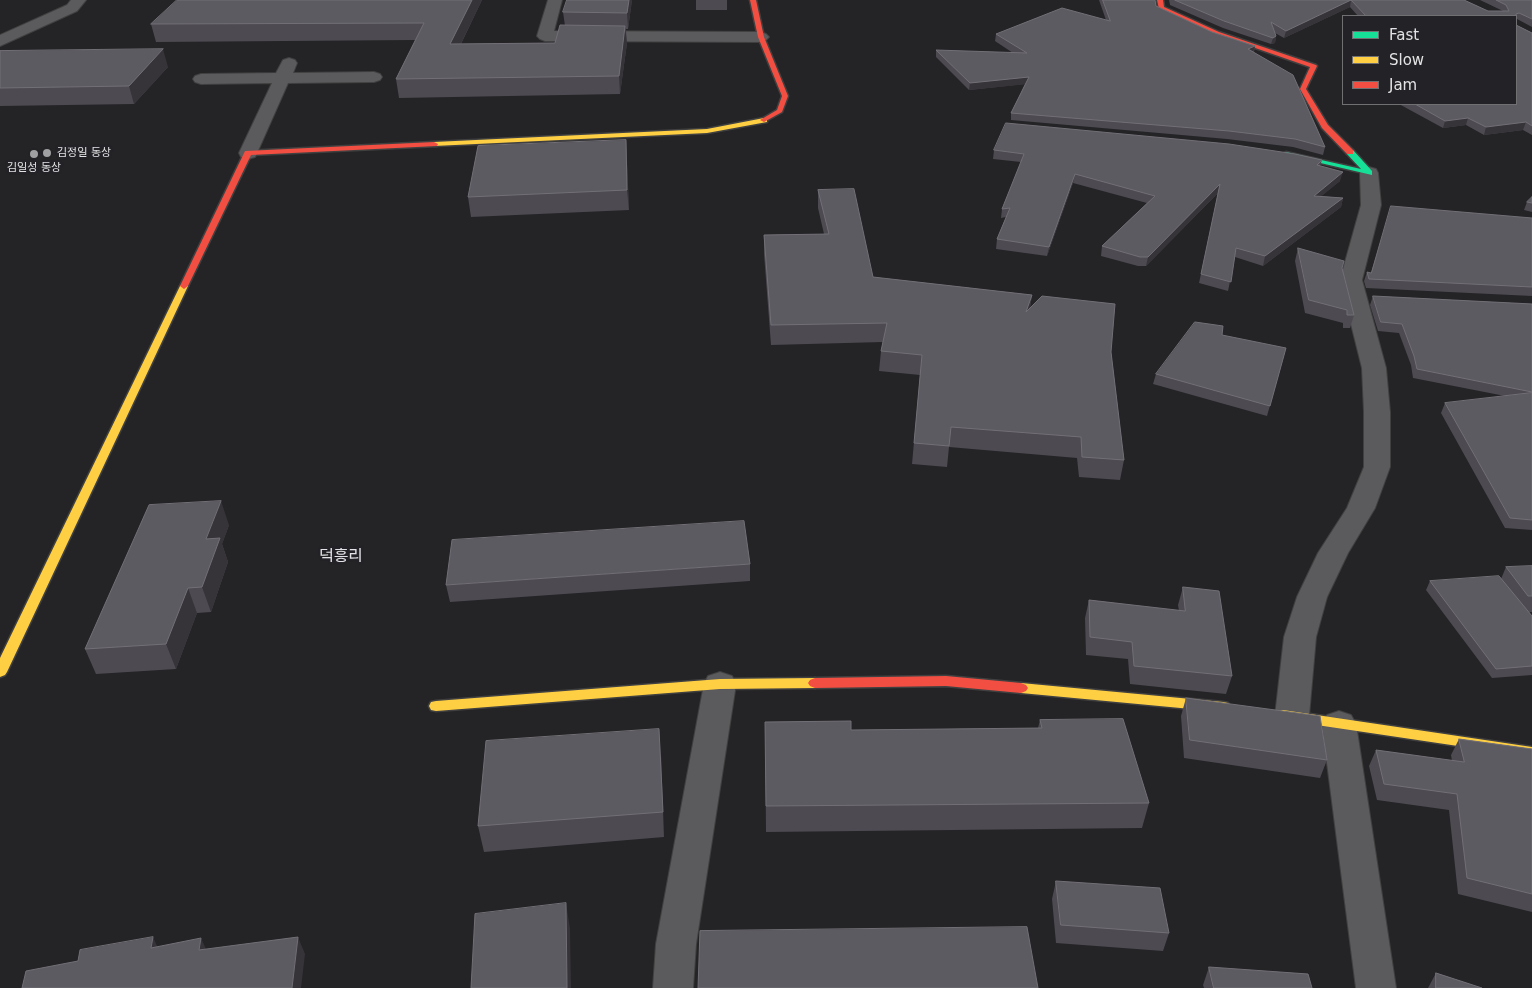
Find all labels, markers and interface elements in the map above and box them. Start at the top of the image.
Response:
legend [1342,15,1517,105]
text: Fast [1389,26,1419,44]
text: Slow [1389,51,1424,69]
text: Jam [1389,76,1417,94]
place label: 김정일 동상 [57,146,111,160]
marker: 김정일 동상 [41,147,53,159]
marker: 김일성 동상 [28,148,40,160]
place label: 김일성 동상 [7,161,61,175]
district label: 덕흥리 [319,547,363,567]

